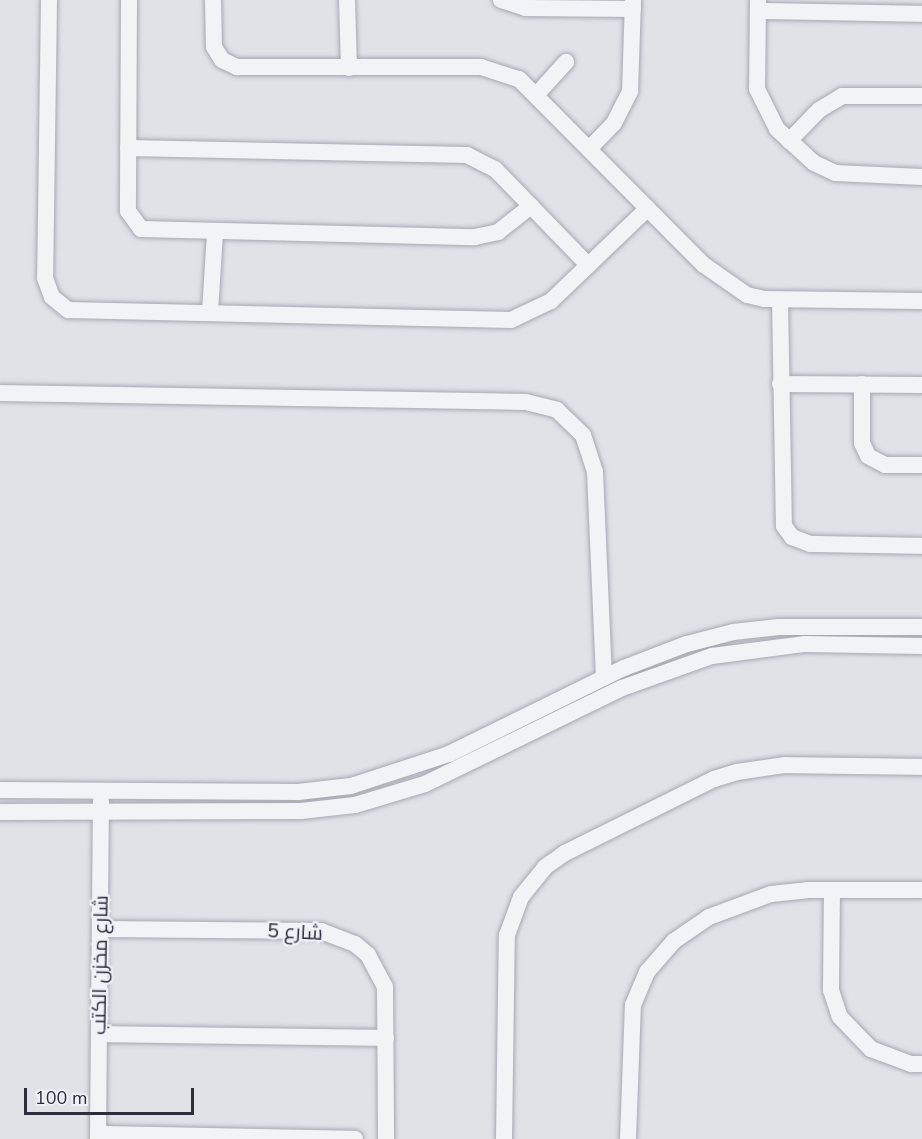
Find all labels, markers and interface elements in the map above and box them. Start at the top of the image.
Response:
street label: شارع مخزن الكتب [87,895,113,1035]
street label: شارع 5 [266,919,324,945]
scale bar [27,1076,196,1114]
text: 100 m [35,1086,87,1110]

